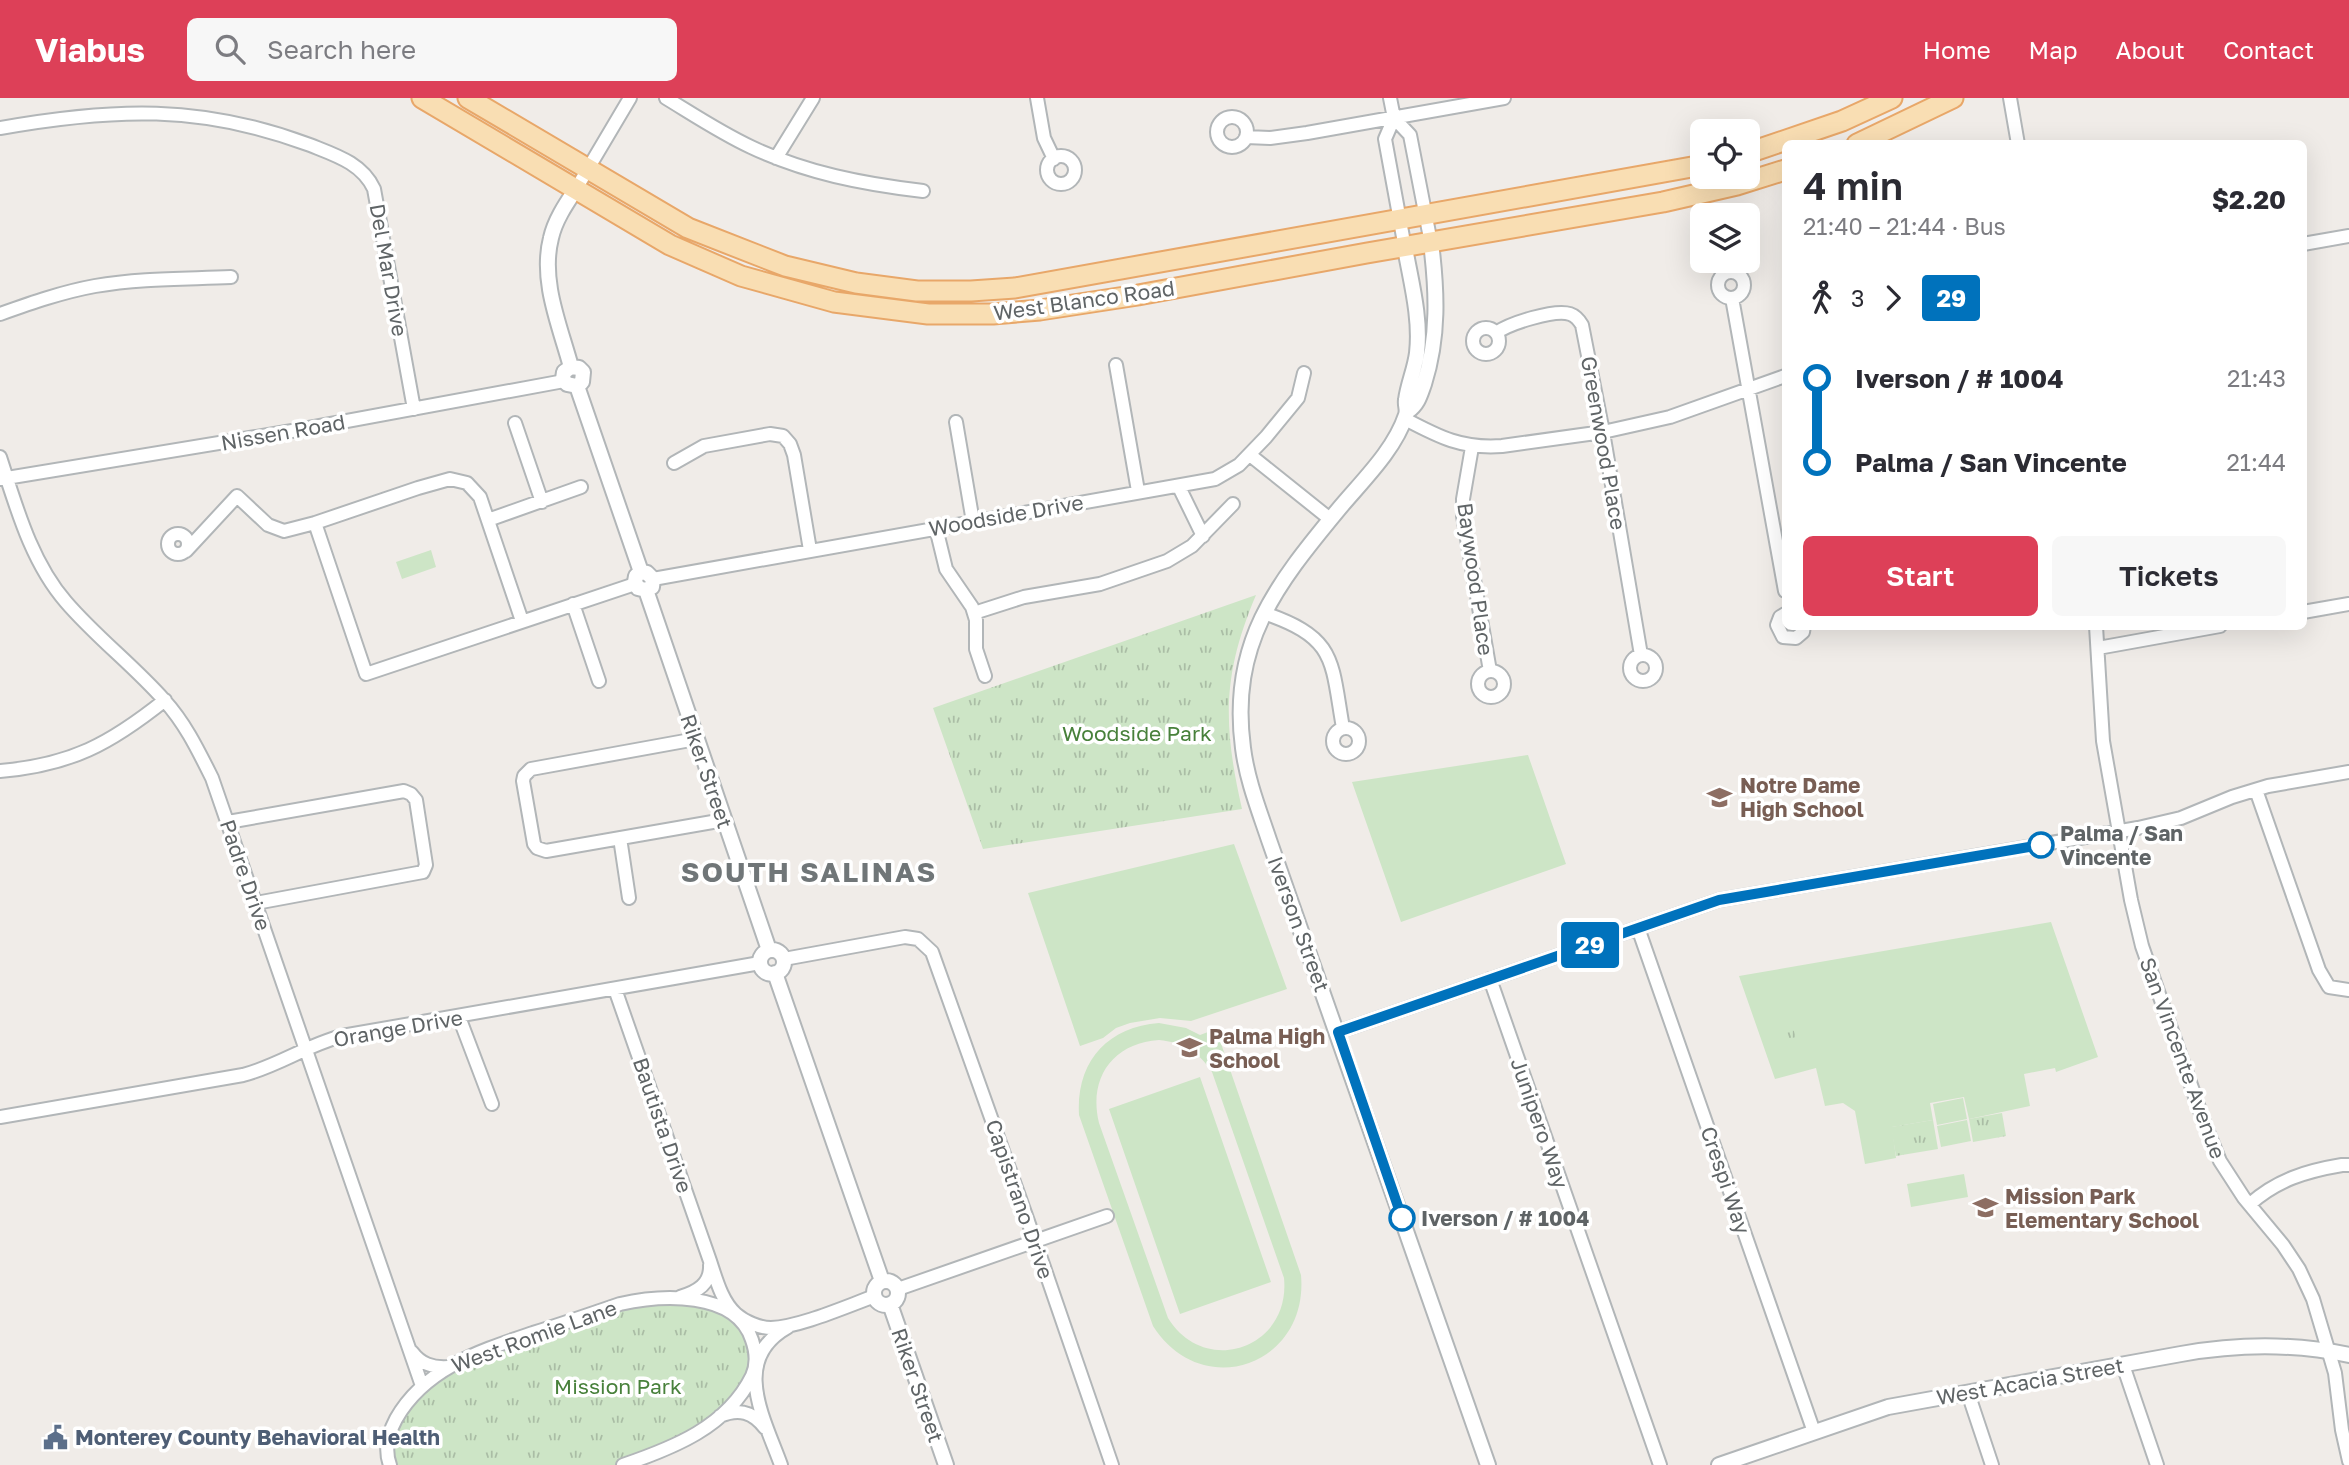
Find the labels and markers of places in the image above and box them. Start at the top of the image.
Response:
place label: Notre Dame High School [1740,772,1864,822]
school or university icon: Notre Dame High School [1706,783,1734,811]
place label: Palma / San Vincente [2060,820,2183,870]
marker: Palma / San Vincente [2028,832,2054,858]
place label: Palma High School [1209,1023,1325,1073]
school or university icon: Palma High School [1175,1034,1203,1062]
place label: Mission Park Elementary School [2005,1183,2199,1233]
school or university icon: Mission Park Elementary School [1971,1194,1999,1222]
marker: Iverson / # 1004 [1389,1205,1415,1231]
place label: Iverson / # 1004 [1421,1205,1589,1231]
public building icon: Monterey County Behavioral Health [41,1423,69,1451]
place label: Monterey County Behavioral Health [75,1424,440,1450]

